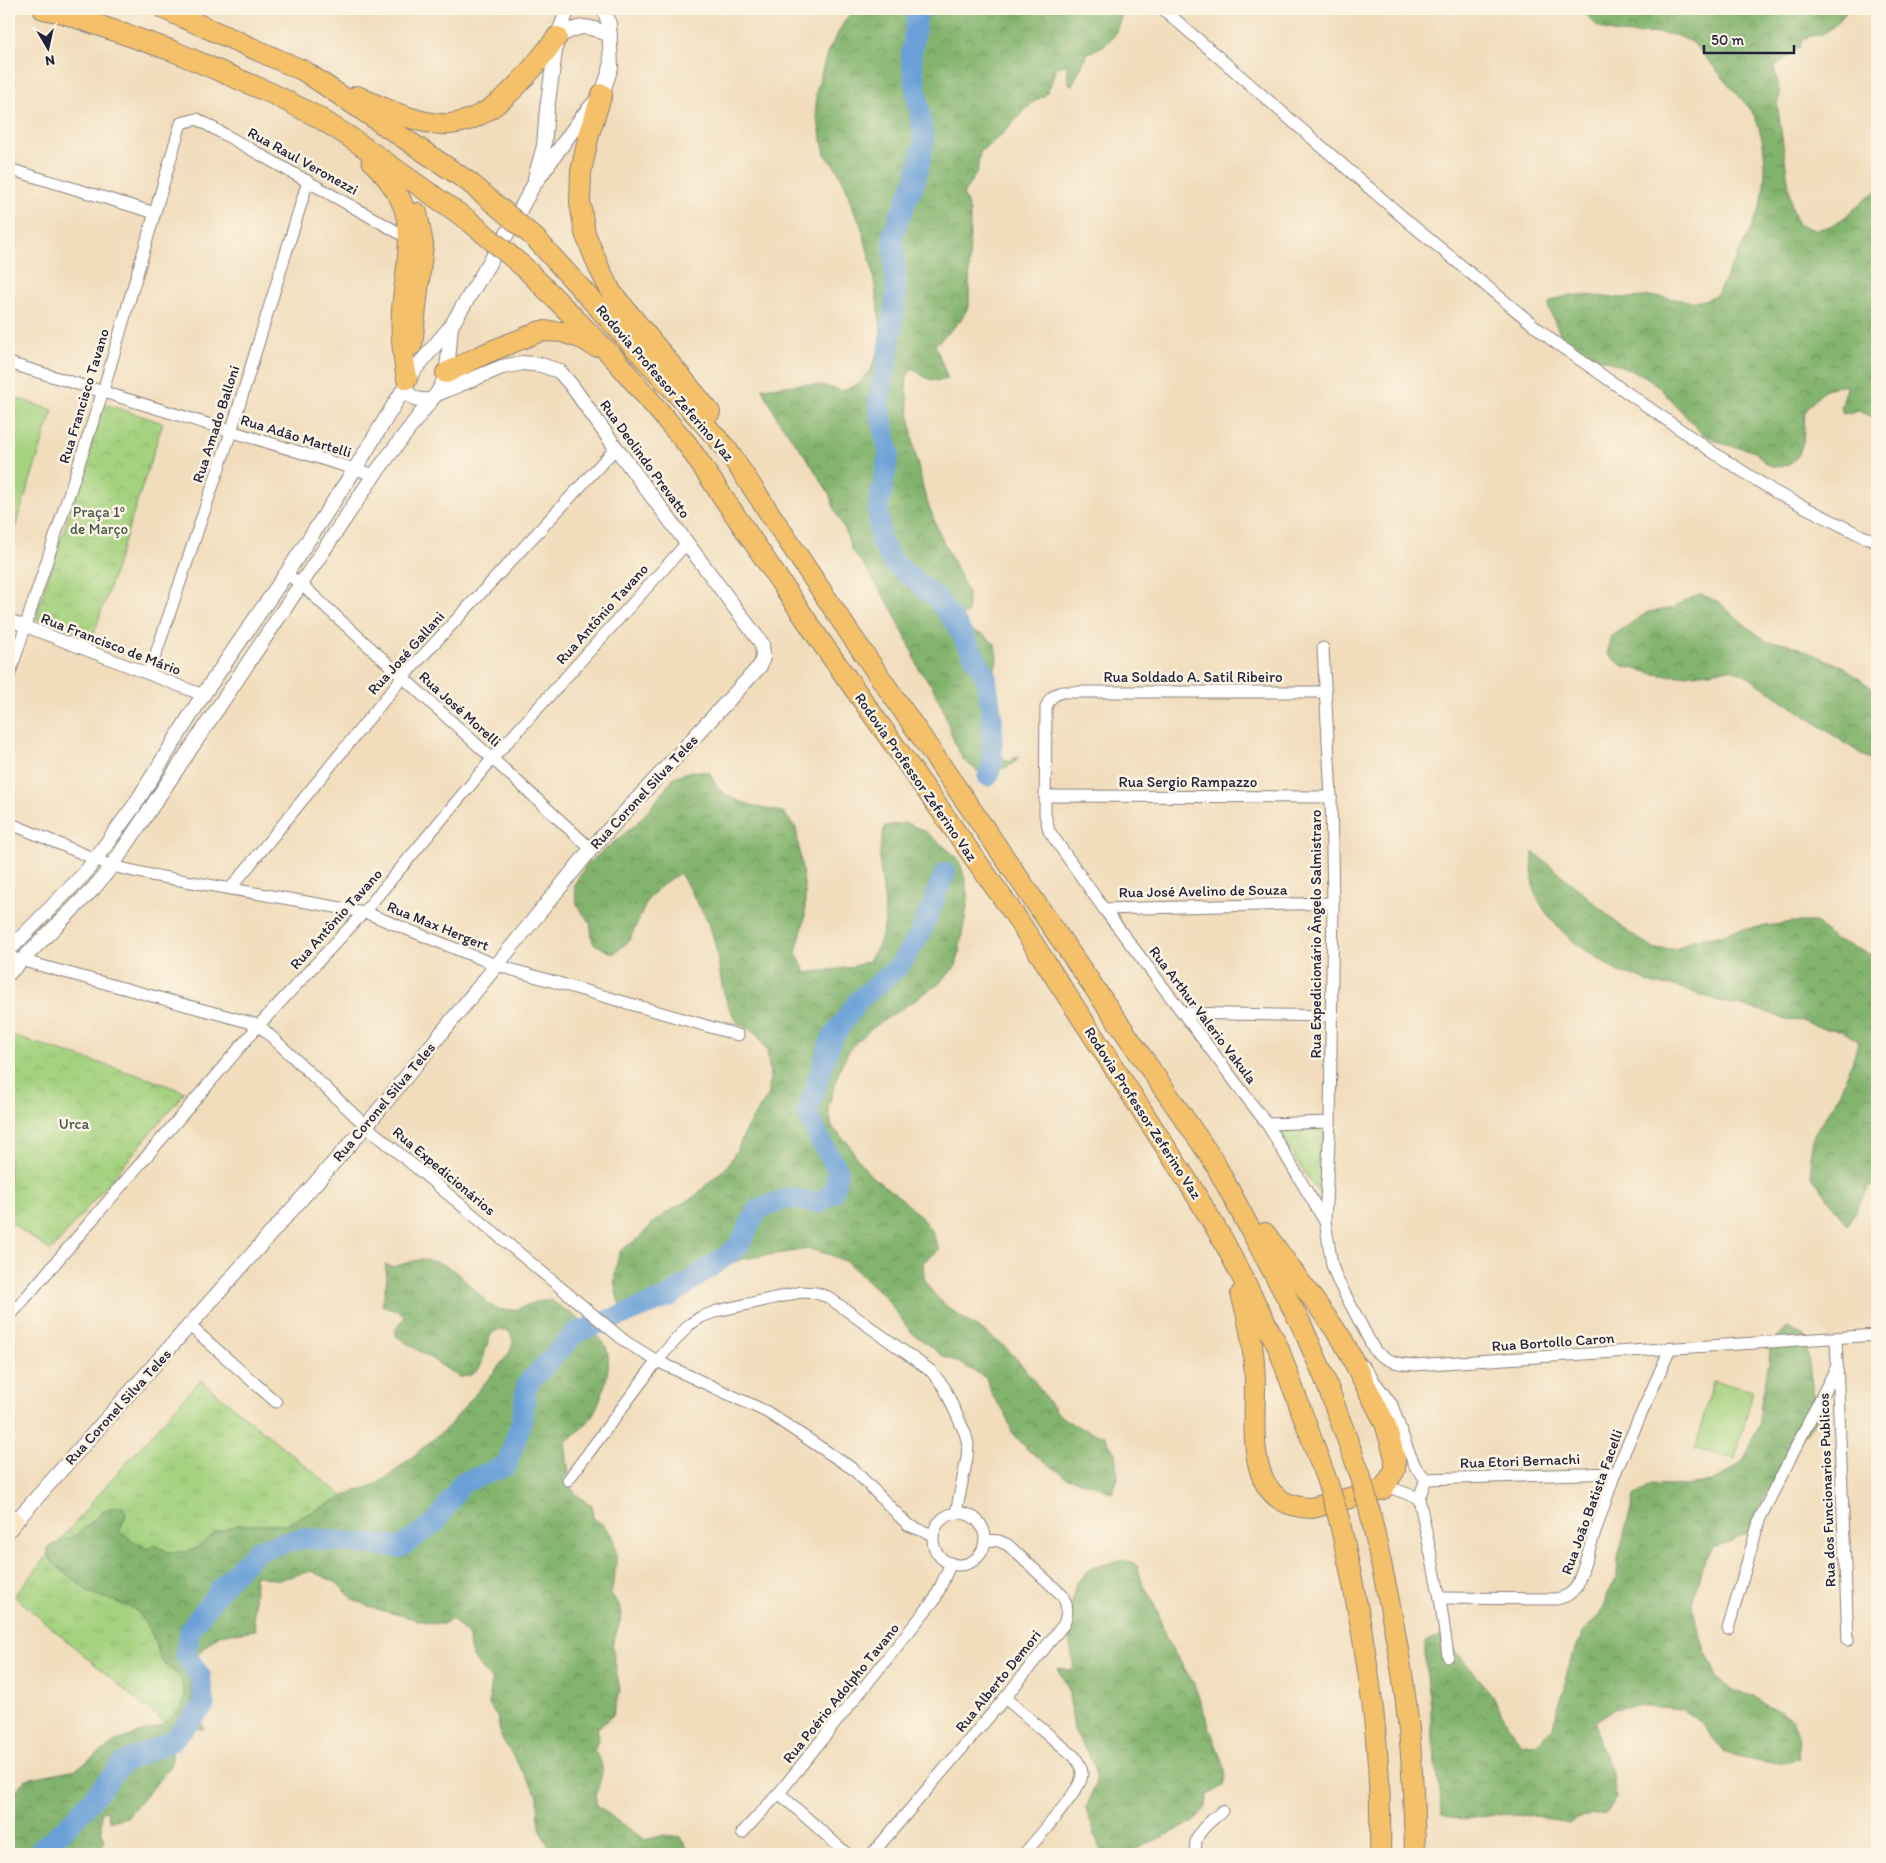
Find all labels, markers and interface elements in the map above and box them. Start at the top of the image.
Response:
north arrow [22,22,72,72]
scale bar [1704,22,1794,54]
text: 50 m [1711,31,1744,49]
text: N [44,51,56,69]
street label: Rua Raul Veronezzi [245,123,361,199]
street label: Rodovia Professor Zeferino Vaz [592,301,738,465]
street label: Rua Francisco Tavano [55,326,113,466]
street label: Rua Amado Balloni [189,363,243,485]
street label: Rua Deolindo Prevatto [596,396,694,522]
street label: Rua Adão Martelli [238,411,354,461]
park label: Praça 1º de Março [70,503,128,538]
street label: Rua Antônio Tavano [552,560,652,668]
street label: Rua José Gallani [364,608,448,698]
street label: Rua Francisco de Mário [38,609,184,679]
street label: Rua José Morelli [415,667,505,751]
street label: Rua Soldado A. Satil Ribeiro [1103,668,1283,686]
street label: Rodovia Professor Zeferino Vaz [851,689,981,865]
street label: Rua Coronel Silva Teles [586,731,702,853]
street label: Rua Sergio Rampazzo [1119,773,1257,791]
street label: Rua Expedicionário Ângelo Salmistraro [1307,810,1325,1058]
street label: Rua Antônio Tavano [286,865,386,973]
street label: Rua José Avelino de Souza [1118,881,1288,901]
street label: Rua Max Hergert [384,897,492,955]
street label: Rua Arthur Valerio Vakula [1145,943,1261,1087]
street label: Rodovia Professor Zeferino Vaz [1081,1024,1205,1202]
street label: Rua Coronel Silva Teles [329,1038,439,1165]
park label: Urca [59,1115,89,1133]
street label: Rua Expedicionários [389,1123,499,1219]
street label: Rua Bortollo Caron [1491,1329,1616,1355]
street label: Rua Coronel Silva Teles [61,1345,175,1469]
street label: Rua dos Funcionarios Publicos [1815,1392,1839,1587]
street label: Rua João Batista Facelli [1557,1427,1627,1577]
street label: Rua Etori Bernachi [1460,1450,1580,1472]
street label: Rua Poério Adolpho Tavano [779,1619,903,1767]
street label: Rua Alberto Demori [951,1626,1045,1736]

